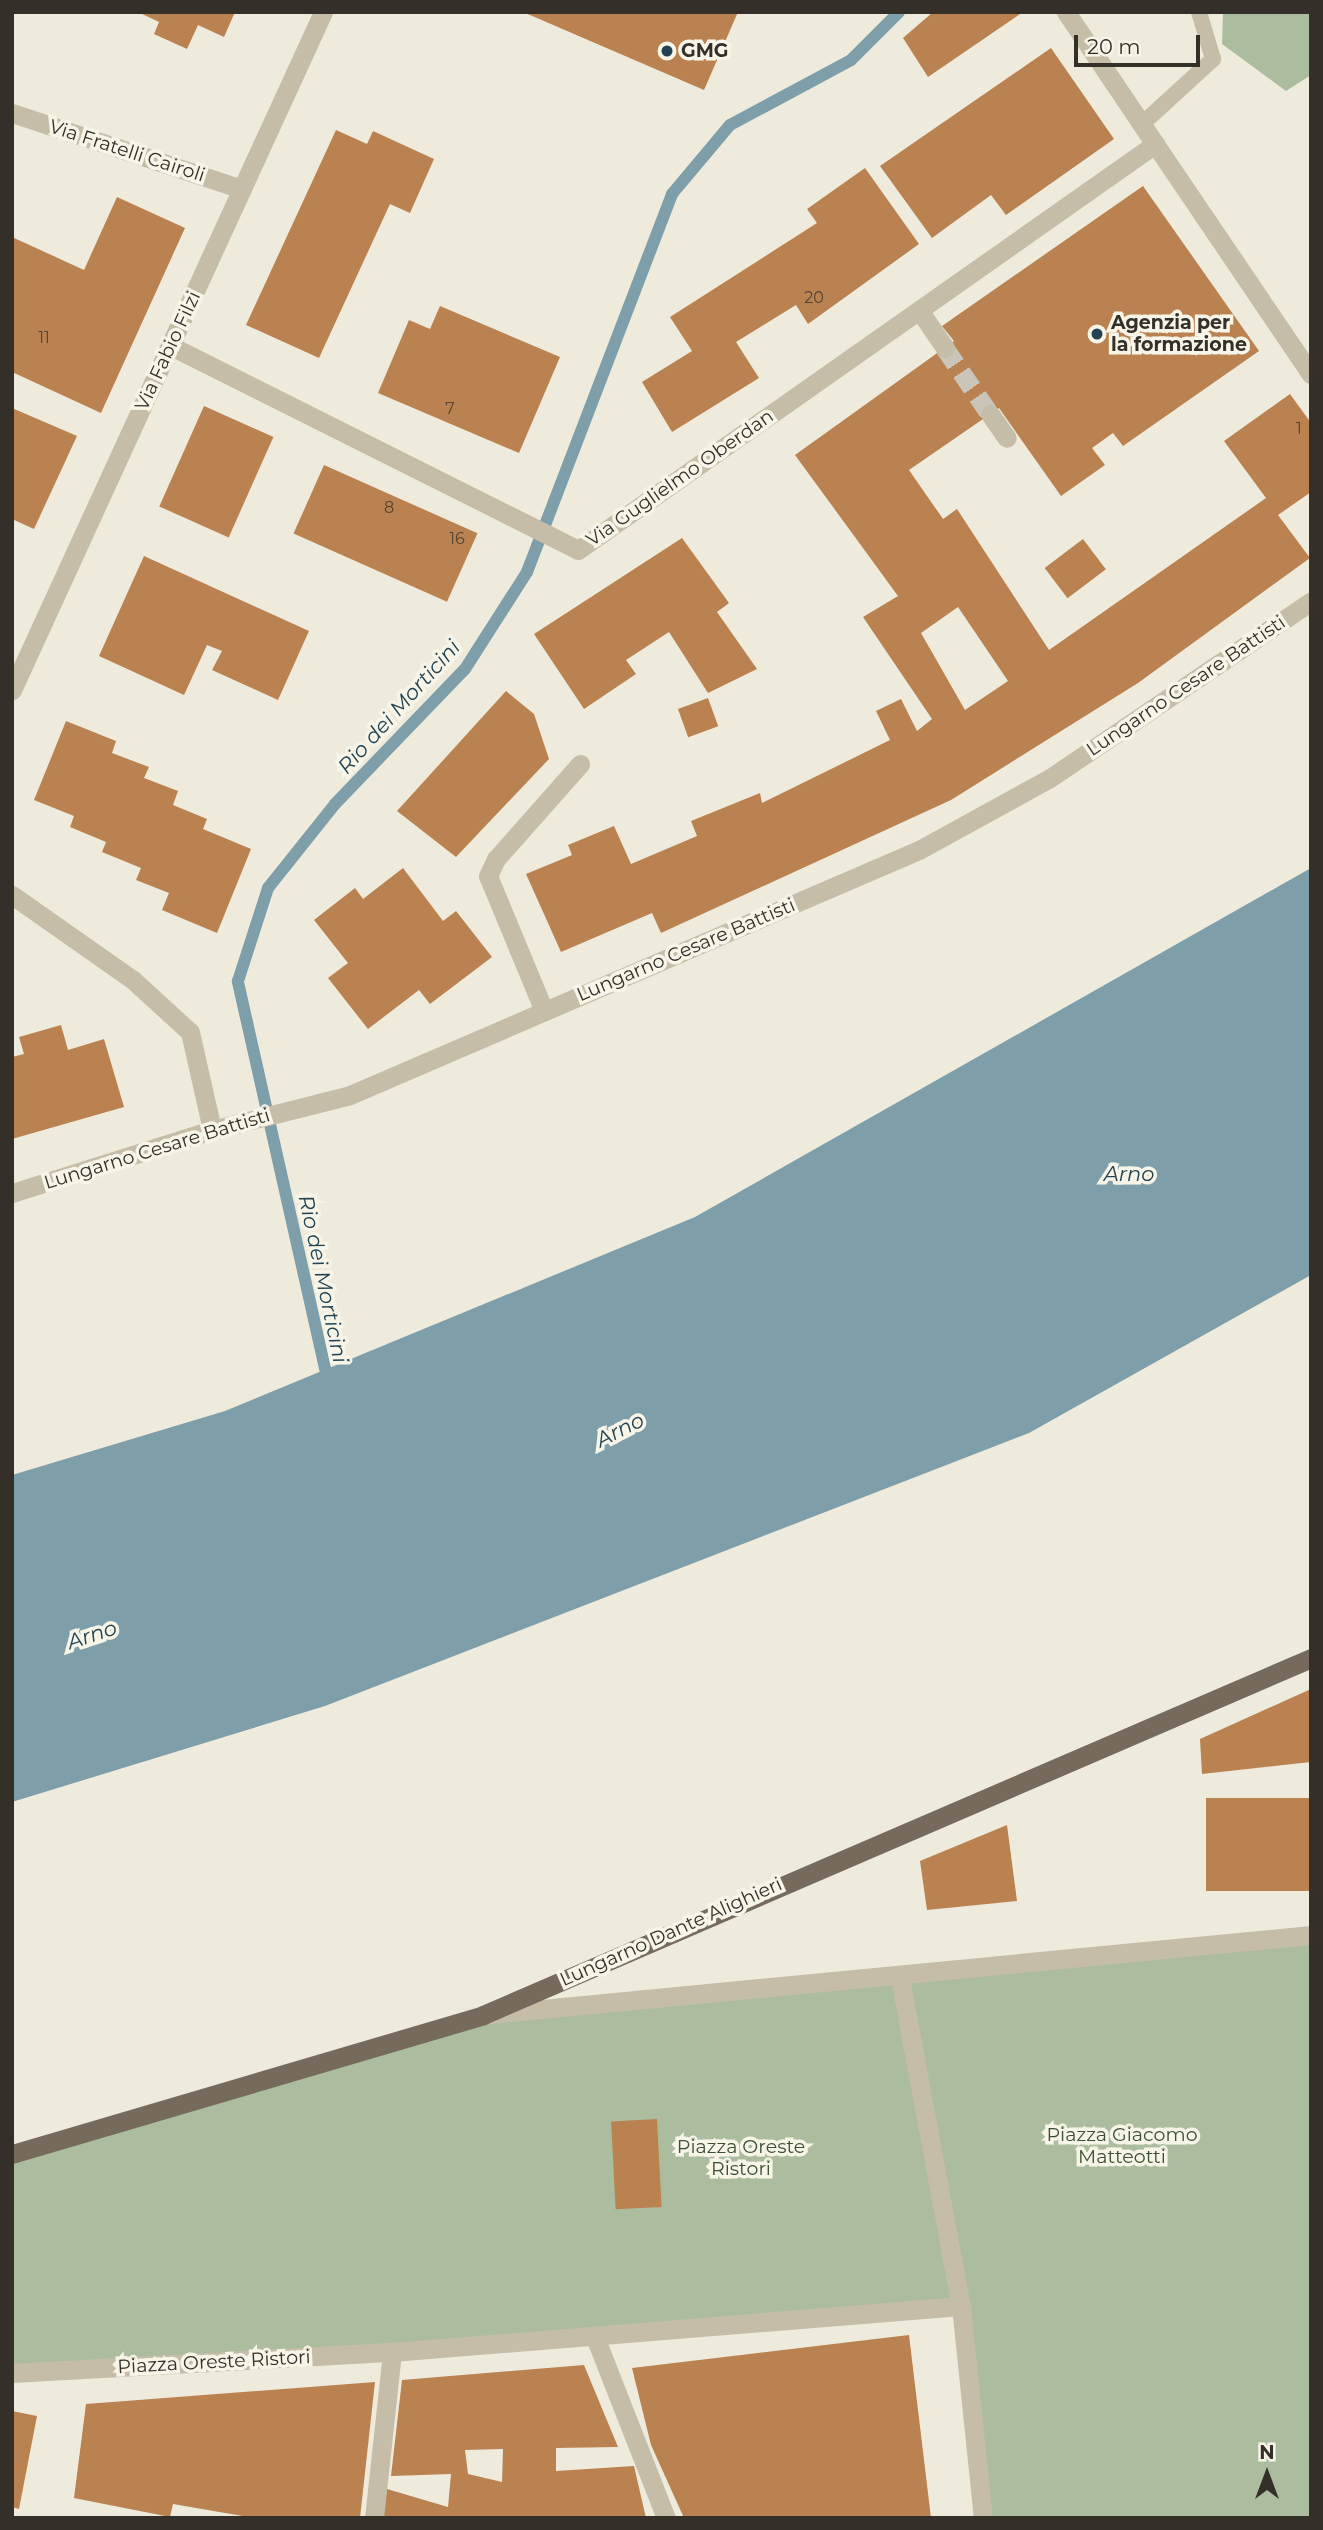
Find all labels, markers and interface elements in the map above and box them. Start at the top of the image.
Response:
scale bar [1078,21,1204,65]
text: 20 m [1087,34,1141,59]
place label: GMG [681,40,728,62]
marker: GMG [659,43,675,59]
street label: Via Fratelli Cairoli [46,115,208,187]
street label: Via Fabio Filzi [130,288,206,414]
house number: 20 [804,288,824,308]
place label: Agenzia per la formazione [1111,312,1247,356]
marker: Agenzia per la formazione [1089,326,1105,342]
house number: 11 [38,328,50,348]
house number: 7 [445,399,455,419]
street label: Via Guglielmo Oberdan [582,405,778,551]
house number: 1 [1296,419,1302,439]
house number: 8 [384,498,394,518]
house number: 16 [449,529,465,549]
street label: Lungarno Cesare Battisti [1082,611,1290,761]
water label: Rio dei Morticini [332,635,466,779]
street label: Lungarno Cesare Battisti [573,894,799,1006]
street label: Lungarno Cesare Battisti [41,1104,273,1194]
water label: Arno [1104,1161,1154,1187]
water label: Rio dei Morticini [293,1193,353,1365]
water label: Arno [592,1407,648,1453]
water label: Arno [64,1615,120,1655]
street label: Lungarno Dante Alighieri [557,1873,785,1991]
park label: Piazza Giacomo Matteotti [1046,2124,1198,2168]
park label: Piazza Oreste Ristori [677,2136,805,2180]
street label: Piazza Oreste Ristori [117,2346,311,2378]
north arrow [1232,2439,1302,2509]
text: N [1259,2441,1275,2464]

